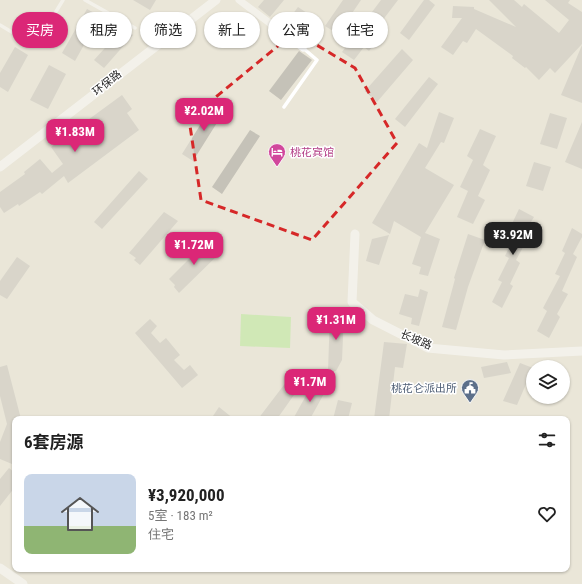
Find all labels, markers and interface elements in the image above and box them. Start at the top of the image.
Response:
chip: 买房 [12,12,68,48]
chip: 租房 [76,12,132,48]
chip: 筛选 [140,12,196,48]
chip: 新上 [204,12,260,48]
chip: 公寓 [268,12,324,48]
chip: 住宅 [332,12,388,48]
street label: 环保路 [90,68,124,98]
pin: ¥2.02M [171,98,237,132]
text: ¥2.02M [184,103,224,118]
pin: ¥1.83M [42,119,108,153]
text: ¥1.83M [55,124,95,139]
hotel icon: 桃花宾馆 [267,142,287,167]
place label: 桃花宾馆 [290,146,334,159]
pin: ¥3.92M [480,222,546,256]
text: ¥3.92M [493,227,533,242]
pin: ¥1.72M [161,232,227,266]
text: ¥1.72M [174,237,214,252]
pin: ¥1.31M [303,307,369,341]
text: ¥1.31M [316,312,356,327]
street label: 长坡路 [398,328,434,352]
map controls [526,360,570,404]
button: layers [526,360,570,404]
pin: ¥1.7M [282,369,338,403]
text: ¥1.7M [294,374,326,389]
public building icon: 桃花仑派出所 [460,378,480,403]
place label: 桃花仑派出所 [391,382,457,395]
icon: filters [536,429,558,451]
text: 6套房源 [24,432,84,452]
text: ¥3,920,000 [148,485,225,505]
icon: home [56,490,104,538]
icon: heart [536,503,558,525]
text: 5室 · 183 m² [148,508,213,523]
text: 住宅 [148,527,174,542]

